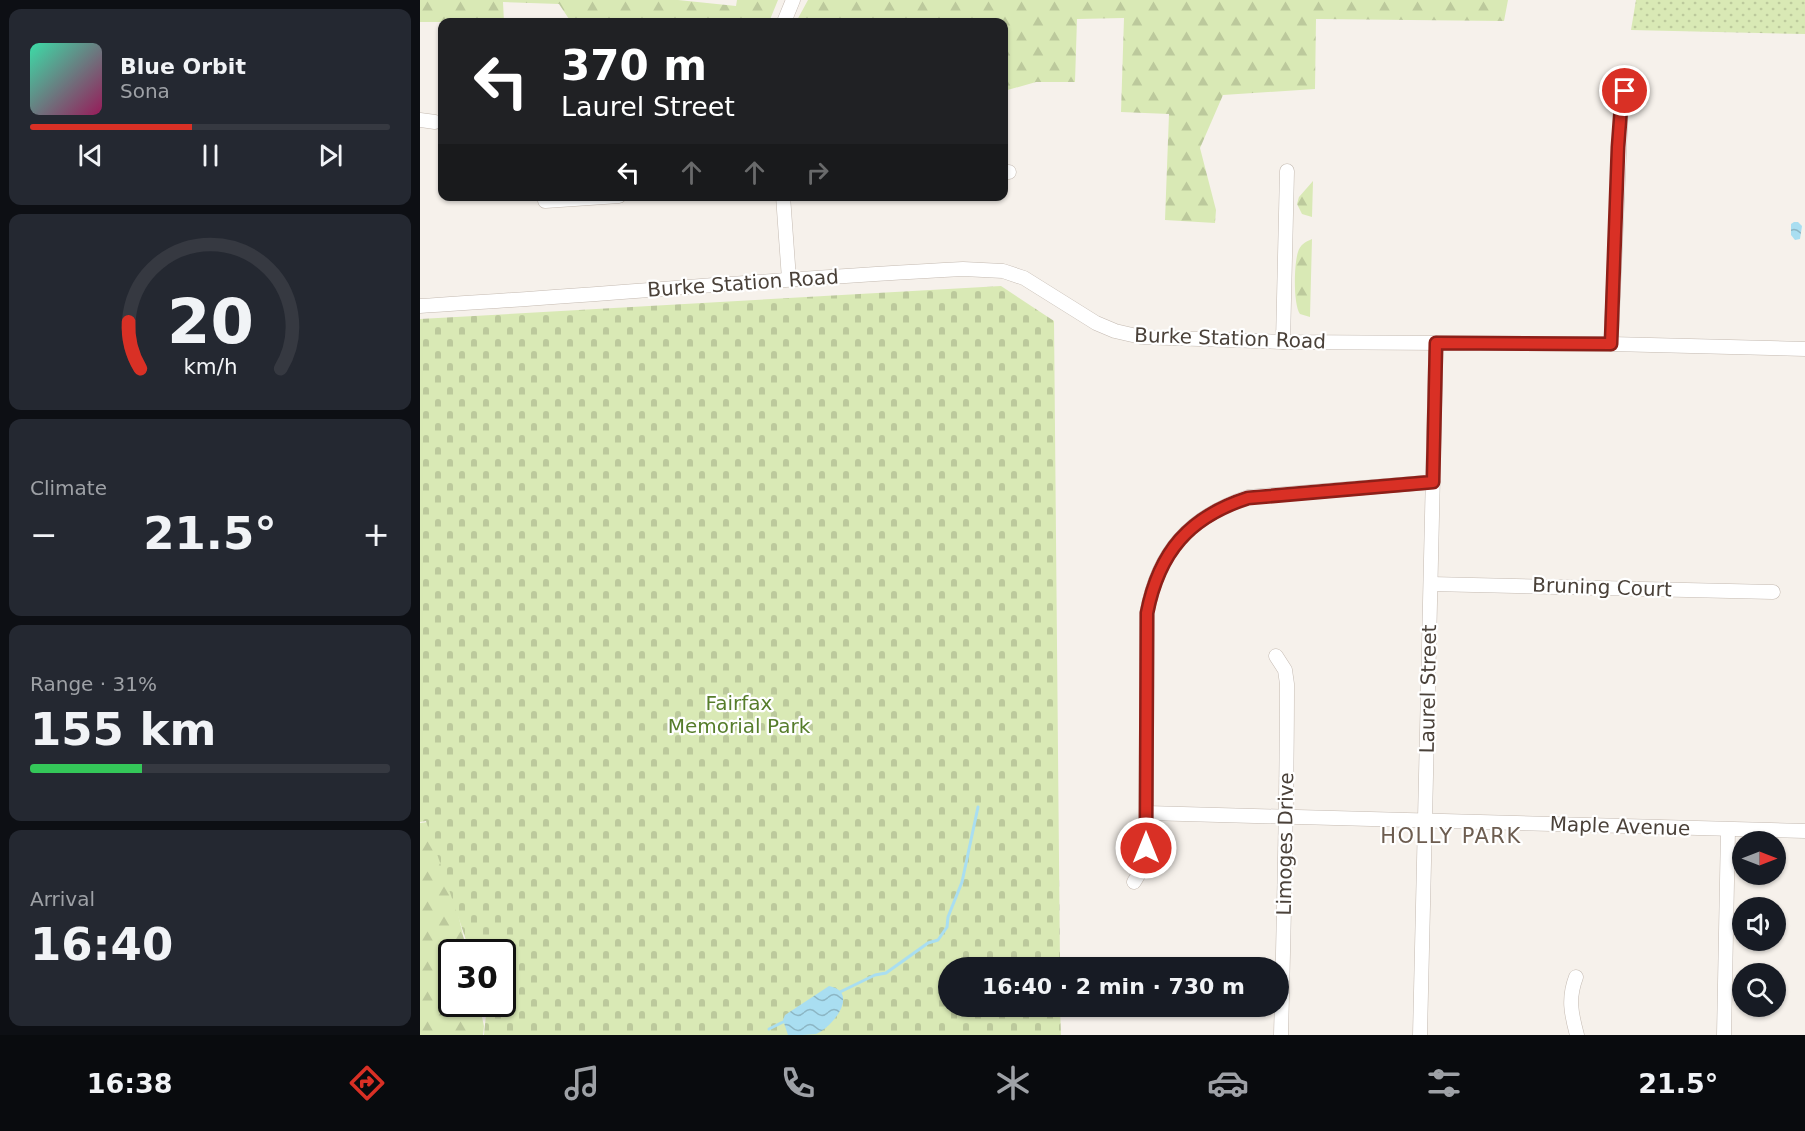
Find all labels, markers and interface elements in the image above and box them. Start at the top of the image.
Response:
text: 370 m [561,41,707,90]
icon: left [462,42,540,120]
text: Blue Orbit [120,54,246,79]
pin [1599,65,1650,116]
icon: arrive [1608,74,1641,107]
text: Sona [120,79,170,103]
text: Laurel Street [561,91,735,122]
icon: previous [74,139,107,172]
icon: pause [194,139,227,172]
icon: next [314,139,347,172]
icon: left [612,156,645,189]
icon: ahead [675,156,708,189]
icon: ahead [738,156,771,189]
icon: right [801,156,834,189]
street label: Burke Station Road [646,264,840,302]
text: 20 [167,285,253,358]
street label: Burke Station Road [1134,323,1326,353]
text: km/h [183,355,237,380]
text: Climate [30,476,107,500]
text: 21.5° [143,507,277,560]
text: − [30,515,58,554]
text: + [362,515,390,554]
street label: Bruning Court [1532,573,1672,601]
street label: Laurel Street [1415,624,1441,754]
text: Range · 31% [30,672,157,696]
park label: Fairfax Memorial Park [668,691,811,738]
text: 155 km [30,703,216,756]
street label: Limoges Drive [1272,772,1298,916]
street label: Maple Avenue [1549,812,1691,840]
position arrow [1114,816,1178,880]
district label: HOLLY PARK [1380,824,1522,848]
north arrow [1732,831,1786,885]
map controls [1732,831,1786,1017]
text: Arrival [30,887,95,911]
button: sound [1732,897,1786,951]
text: 16:40 [30,918,173,971]
speed limit sign: 30 [438,939,516,1017]
button: search [1732,963,1786,1017]
text: 16:40 · 2 min · 730 m [982,974,1245,999]
icon: directions [346,1062,388,1104]
icon: music [561,1062,603,1104]
icon: phone [777,1062,819,1104]
icon: climate [992,1062,1034,1104]
icon: car [1207,1062,1249,1104]
icon: filters [1423,1062,1465,1104]
text: 16:38 [87,1068,173,1099]
text: 21.5° [1638,1068,1718,1099]

